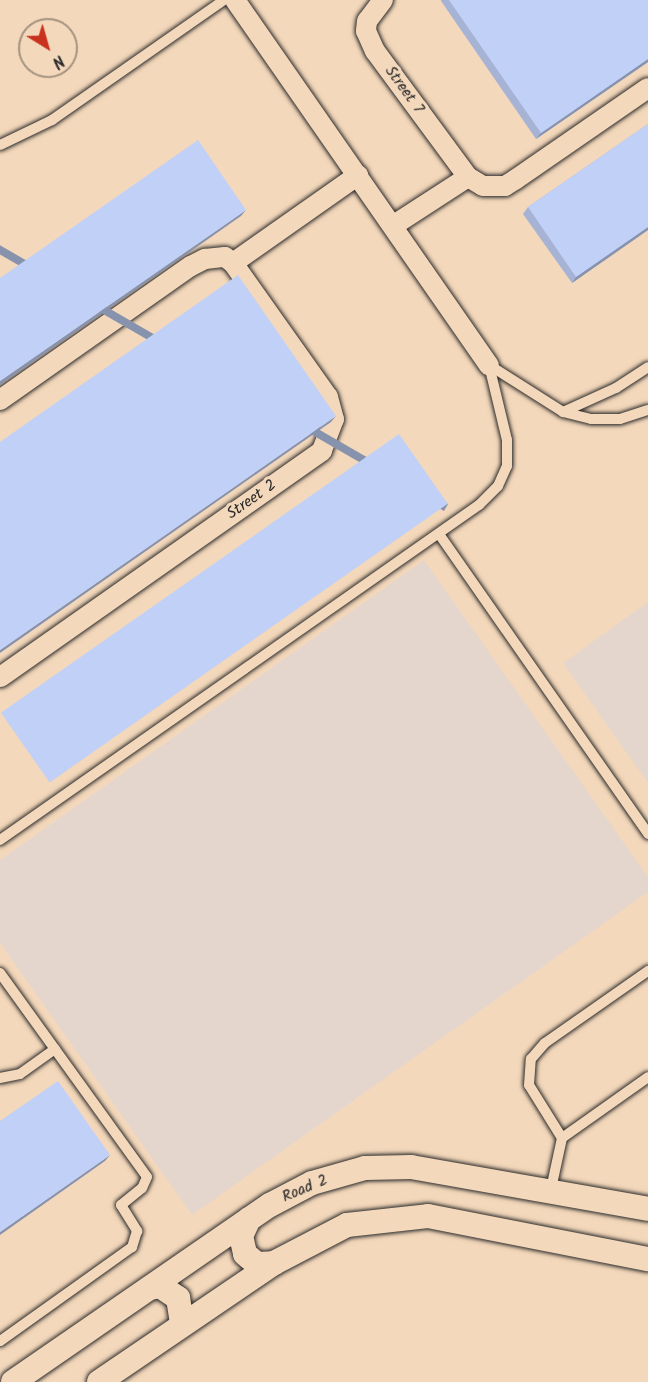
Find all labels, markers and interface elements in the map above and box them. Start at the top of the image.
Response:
north arrow [18,18,78,78]
text: N [46,48,69,74]
street label: Street 7 [380,62,428,118]
street label: Street 2 [223,476,281,524]
street label: Road 2 [279,1171,331,1207]

